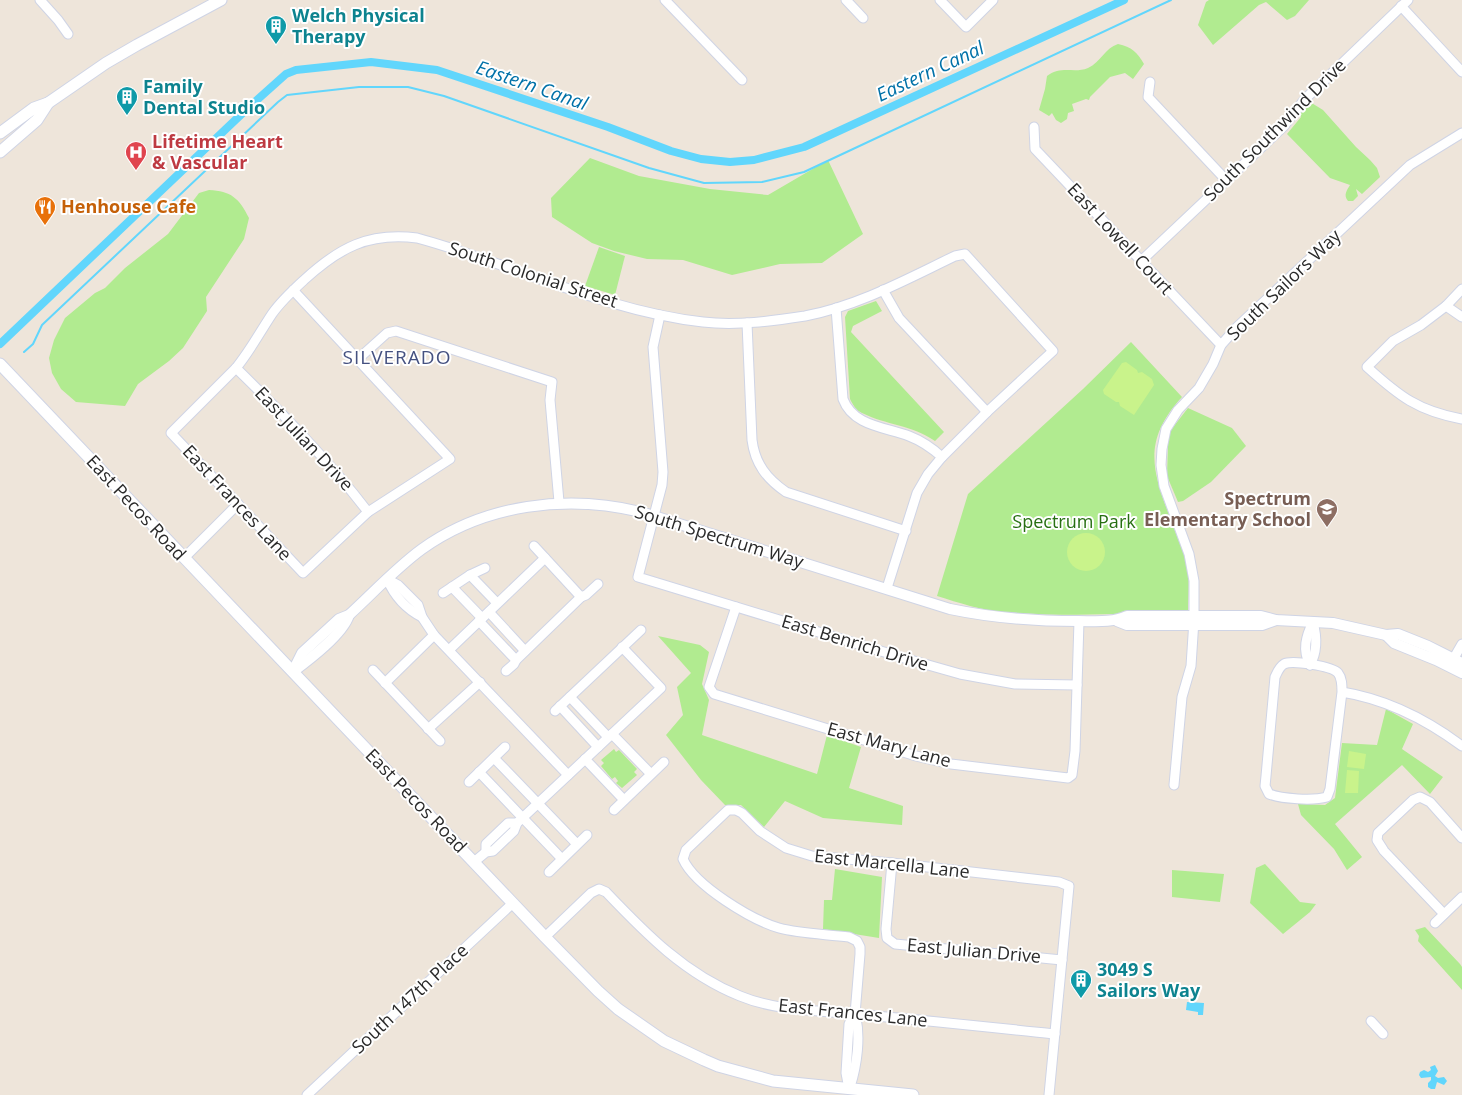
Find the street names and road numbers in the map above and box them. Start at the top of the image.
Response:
street label: South Southwind Drive [1198,53,1351,206]
street label: East Lowell Court [1063,177,1179,299]
street label: South Sailors Way [1221,223,1346,345]
street label: South Colonial Street [446,235,621,313]
street label: East Julian Drive [250,381,359,496]
street label: East Frances Lane [178,439,298,565]
street label: East Pecos Road [81,449,192,565]
street label: South Spectrum Way [632,499,808,573]
street label: East Benrich Drive [779,608,932,676]
street label: East Mary Lane [825,716,954,772]
street label: East Pecos Road [361,743,473,858]
street label: East Marcella Lane [813,843,971,883]
street label: East Julian Drive [906,932,1042,968]
street label: South 147th Place [346,938,473,1059]
street label: East Frances Lane [777,992,929,1032]

